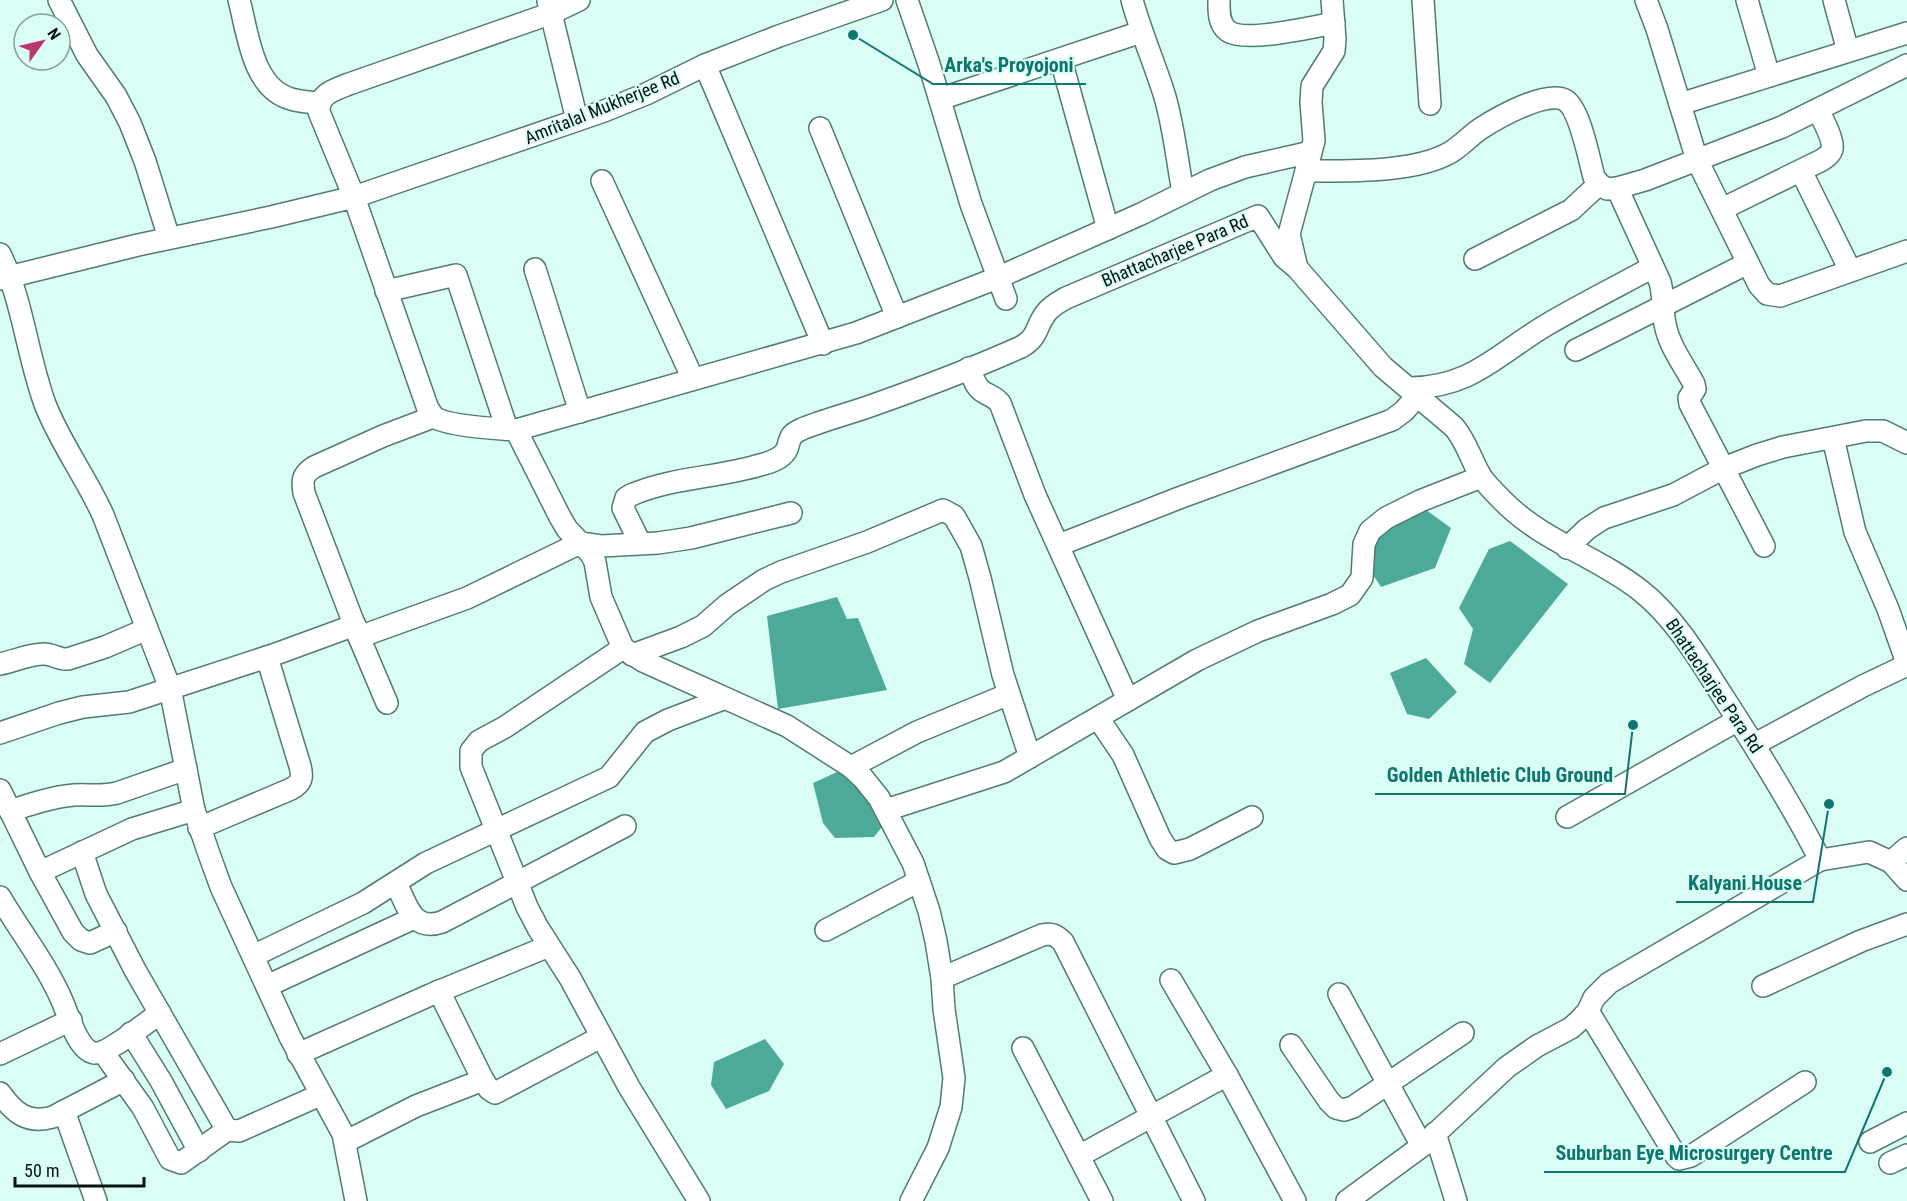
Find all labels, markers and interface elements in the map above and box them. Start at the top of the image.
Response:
north arrow [12,12,72,72]
text: N [43,25,65,43]
callout: Arka's Proyojoni [933,46,1086,84]
text: Arka's Proyojoni [944,53,1074,77]
street label: Amritalal Mukherjee Rd [521,67,682,148]
street label: Bhattacharjee Para Rd [1098,210,1251,291]
street label: Bhattacharjee Para Rd [1662,615,1767,757]
callout: Golden Athletic Club Ground [1375,756,1625,794]
text: Golden Athletic Club Ground [1387,763,1613,787]
callout: Kalyani House [1676,864,1813,902]
text: Kalyani House [1688,871,1802,895]
callout: Suburban Eye Microsurgery Centre [1544,1134,1845,1172]
text: Suburban Eye Microsurgery Centre [1555,1141,1833,1165]
scale bar [15,1150,144,1188]
text: 50 m [24,1160,59,1181]

